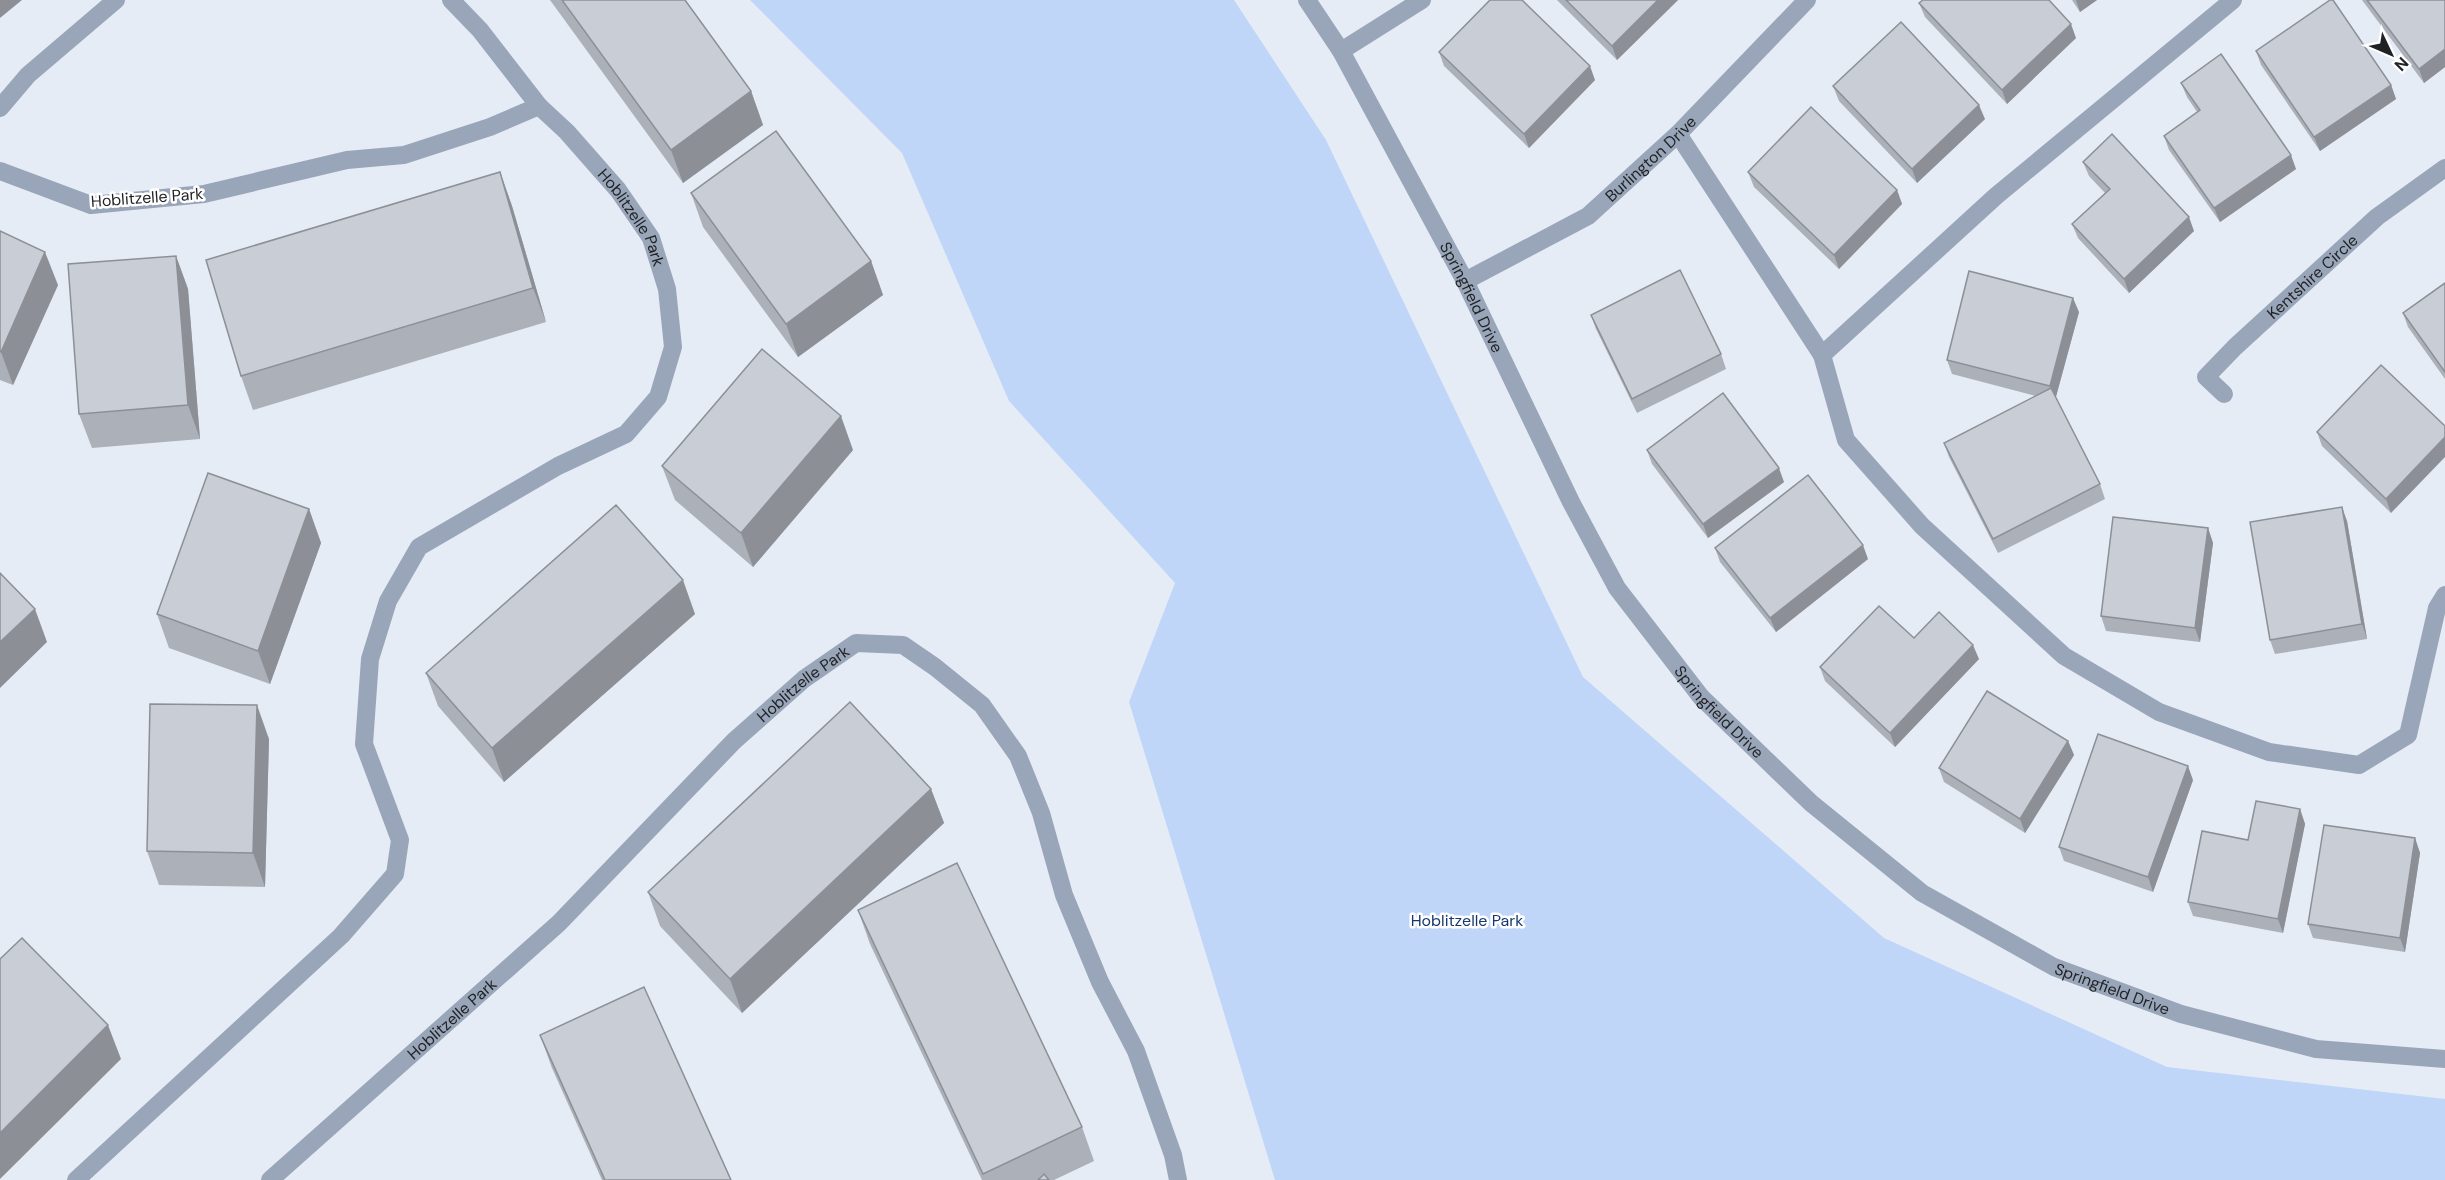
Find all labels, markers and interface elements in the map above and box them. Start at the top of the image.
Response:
north arrow [2361,24,2421,84]
text: N [2390,53,2413,76]
street label: Burlington Drive [1601,111,1701,206]
street label: Hoblitzelle Park [593,164,669,269]
street label: Hoblitzelle Park [90,183,204,212]
street label: Kentshire Circle [2262,230,2362,324]
street label: Springfield Drive [1435,238,1508,356]
street label: Hoblitzelle Park [752,641,854,727]
street label: Springfield Drive [1669,661,1768,763]
park label: Hoblitzelle Park [1411,910,1523,931]
street label: Springfield Drive [2052,958,2173,1020]
street label: Hoblitzelle Park [403,974,501,1064]

